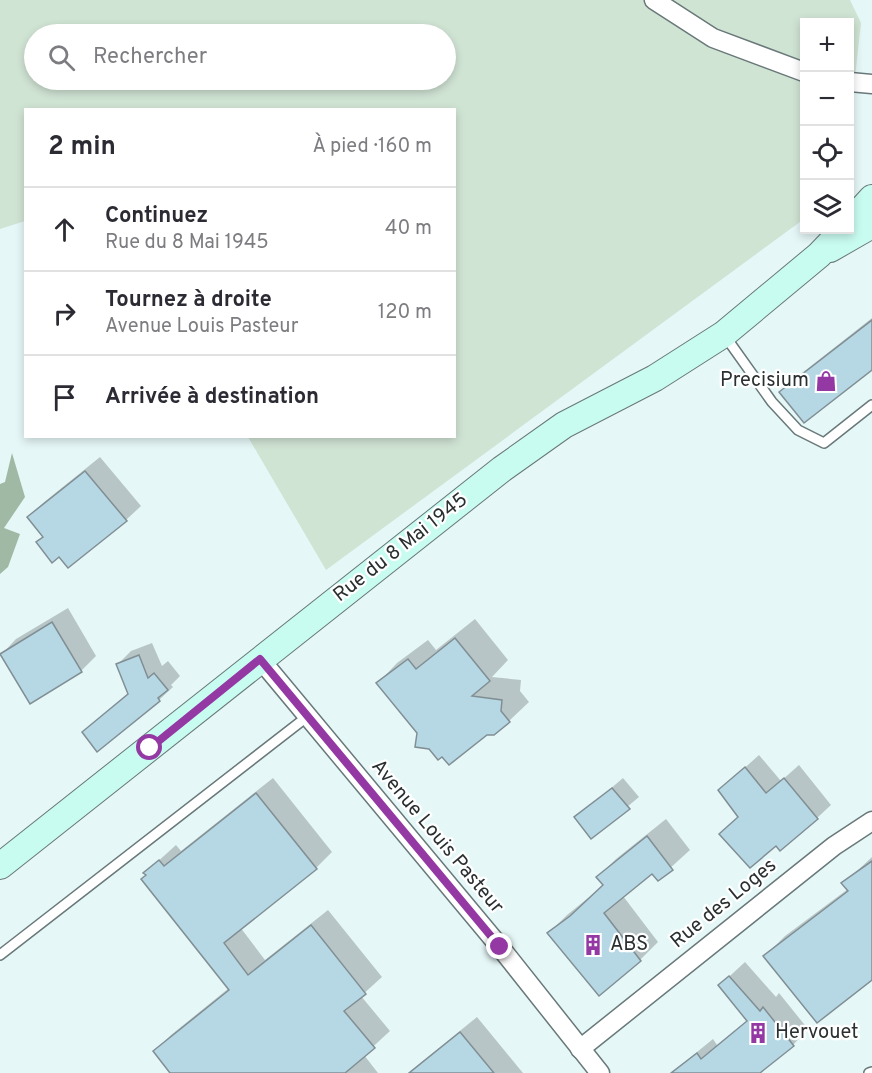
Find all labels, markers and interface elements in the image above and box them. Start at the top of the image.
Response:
map controls [800,18,854,234]
button: + [800,18,854,72]
search box [24,24,456,90]
icon: search [45,41,78,74]
text: Rechercher [93,44,207,71]
button: − [800,72,854,126]
button: locate [800,126,854,180]
text: 2 min [48,131,116,164]
text: À pied · 160 m [313,134,432,160]
button: layers [800,180,854,234]
text: Continuez [105,203,208,230]
icon: ahead [48,213,81,246]
text: 40 m [385,216,432,242]
text: Rue du 8 Mai 1945 [105,230,269,256]
text: Tournez à droite [105,287,272,314]
icon: right [48,297,81,330]
text: 120 m [378,300,432,326]
text: Avenue Louis Pasteur [105,314,299,340]
place label: Precisium [720,368,809,394]
shop icon: Precisium [814,369,838,393]
icon: arrive [48,381,81,414]
text: Arrivée à destination [105,384,319,411]
street label: Rue du 8 Mai 1945 [328,487,474,609]
route start [136,734,162,760]
street label: Avenue Louis Pasteur [365,755,509,920]
street label: Rue des Loges [666,853,782,955]
place label: ABS [610,932,648,958]
route end [486,933,512,959]
building icon: ABS [581,933,605,957]
place label: Hervouet [775,1020,859,1046]
building icon: Hervouet [746,1021,770,1045]

